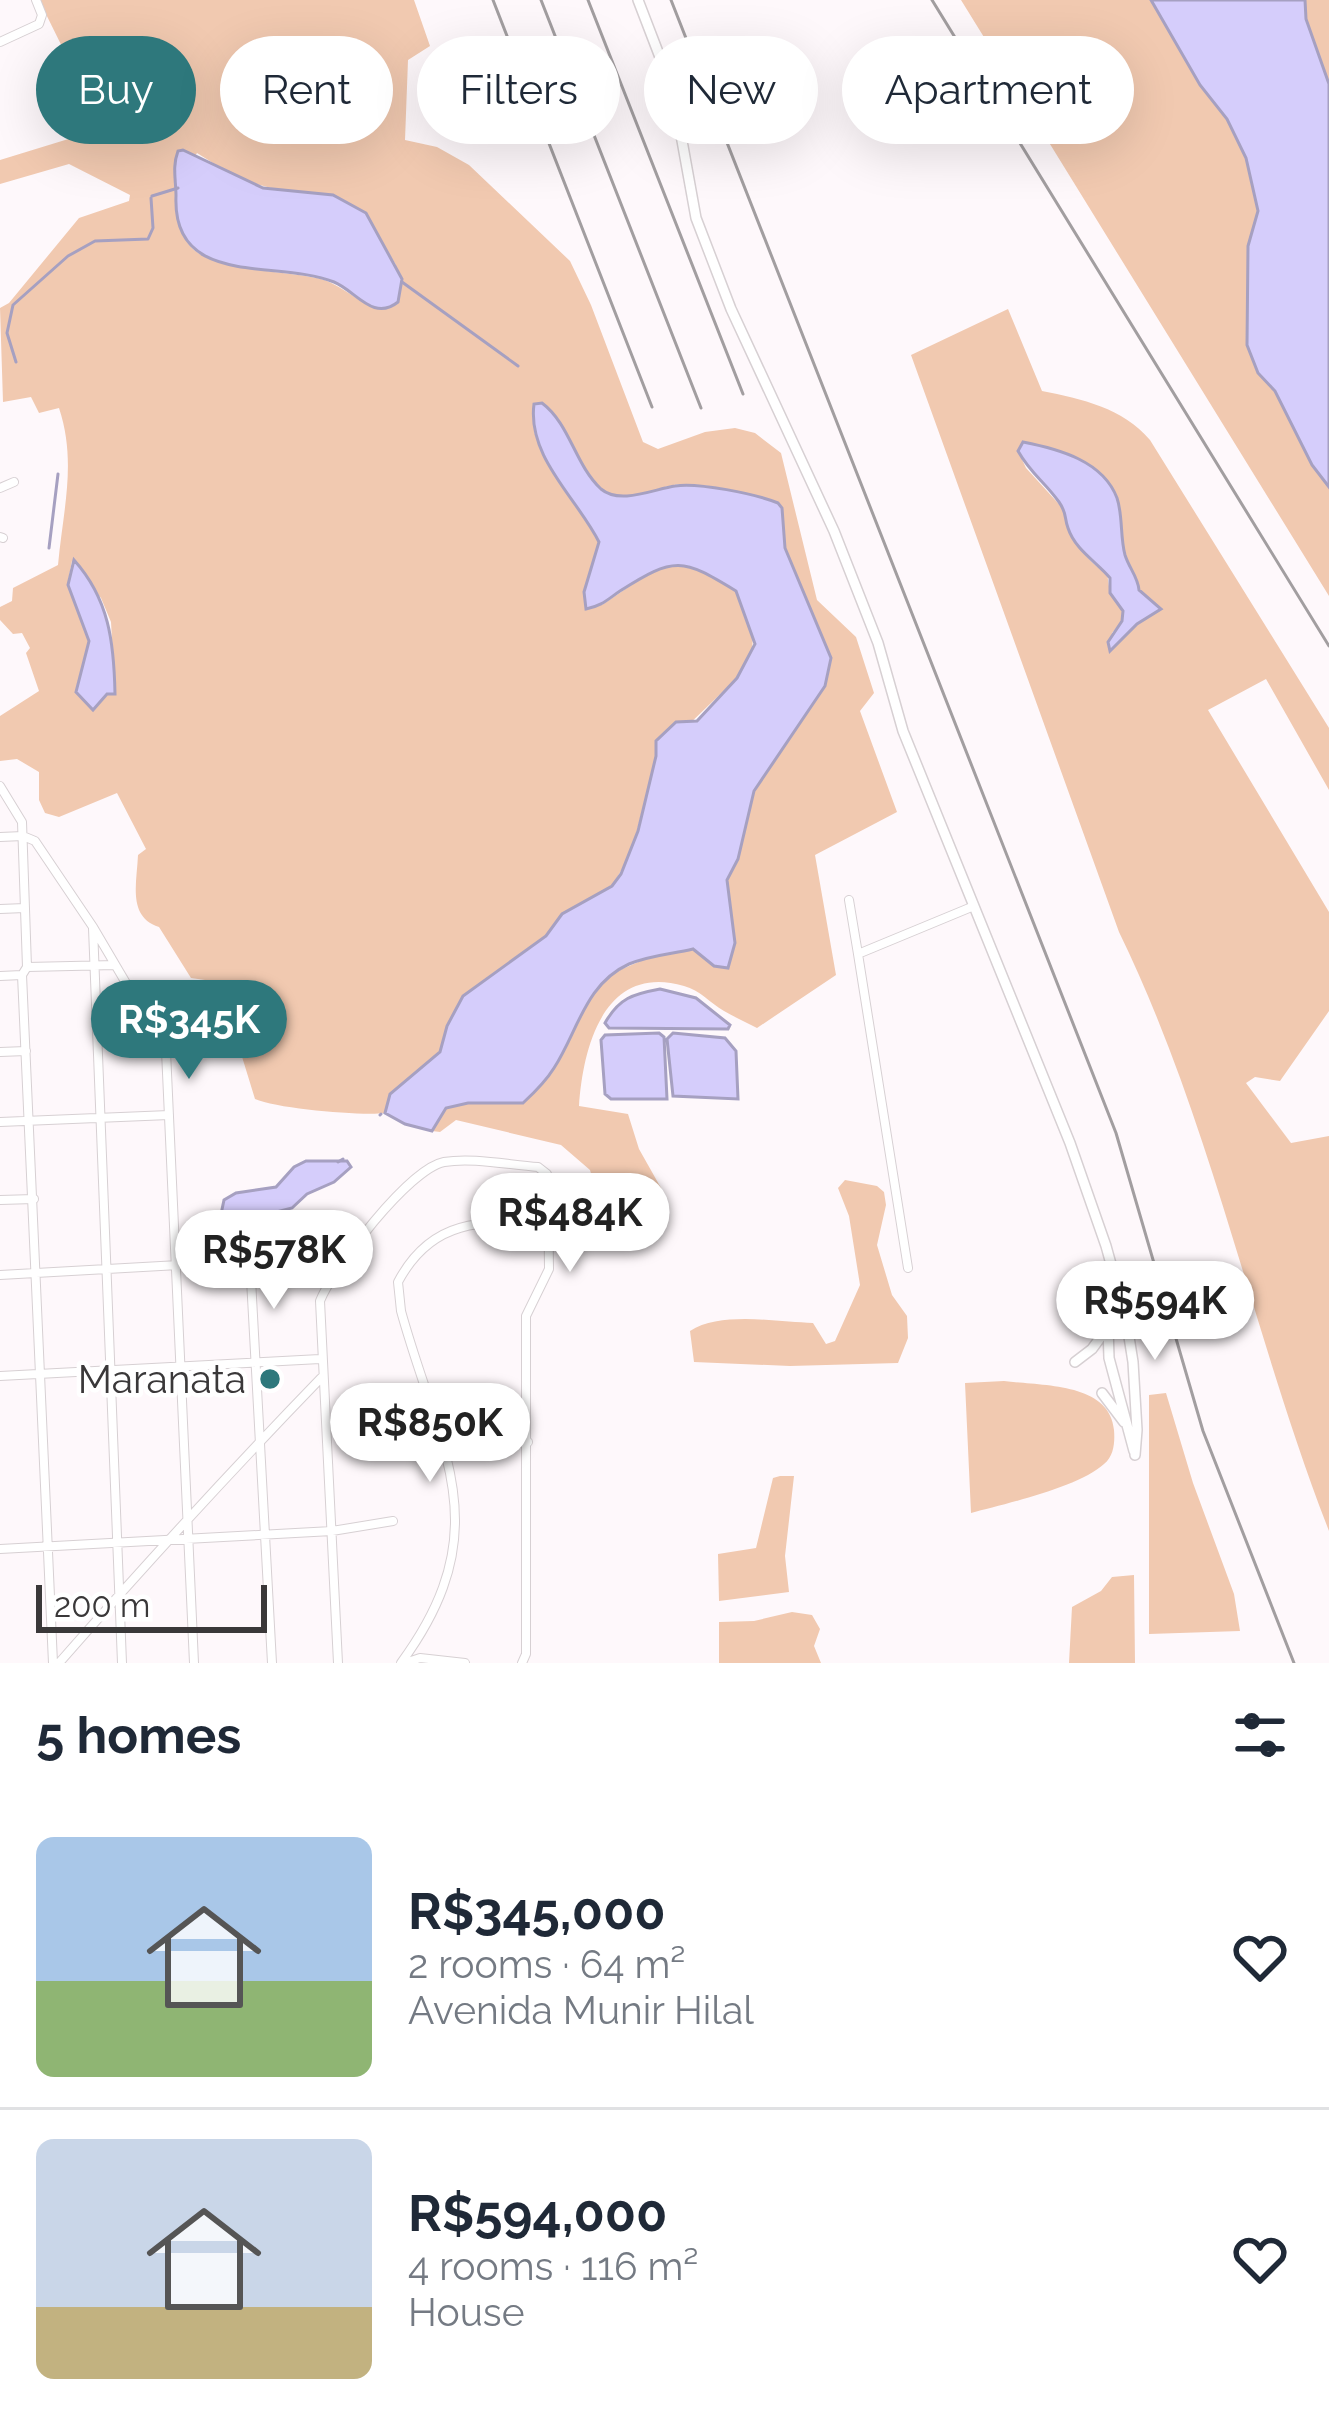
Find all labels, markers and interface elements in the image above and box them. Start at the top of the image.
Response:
chip: Buy [36,36,196,144]
chip: Rent [220,36,393,144]
chip: Filters [417,36,620,144]
chip: New [644,36,818,144]
chip: Apartment [842,36,1134,144]
pin: R$345K [91,980,287,1082]
text: R$345K [118,996,260,1042]
pin: R$484K [472,1173,668,1275]
text: R$484K [498,1189,642,1235]
pin: R$578K [176,1210,372,1312]
text: R$578K [202,1226,346,1272]
pin: R$594K [1057,1261,1253,1363]
text: R$594K [1083,1277,1227,1323]
place label: Maranata [78,1356,246,1402]
marker: Maranata [257,1366,283,1392]
pin: R$850K [332,1383,528,1485]
text: R$850K [357,1399,503,1445]
scale bar [36,1579,267,1632]
text: 200 m [54,1586,150,1625]
icon: filters [1227,1702,1293,1768]
text: 5 homes [36,1705,241,1765]
text: R$345,000 [408,1881,666,1941]
icon: home [132,1885,276,2029]
icon: heart [1227,1924,1293,1990]
text: 2 rooms · 64 m² [408,1941,685,1987]
text: Avenida Munir Hilal [408,1987,754,2033]
text: R$594,000 [408,2183,667,2243]
icon: home [132,2187,276,2331]
icon: heart [1227,2226,1293,2292]
text: 4 rooms · 116 m² [408,2243,698,2289]
text: House [408,2289,525,2335]

